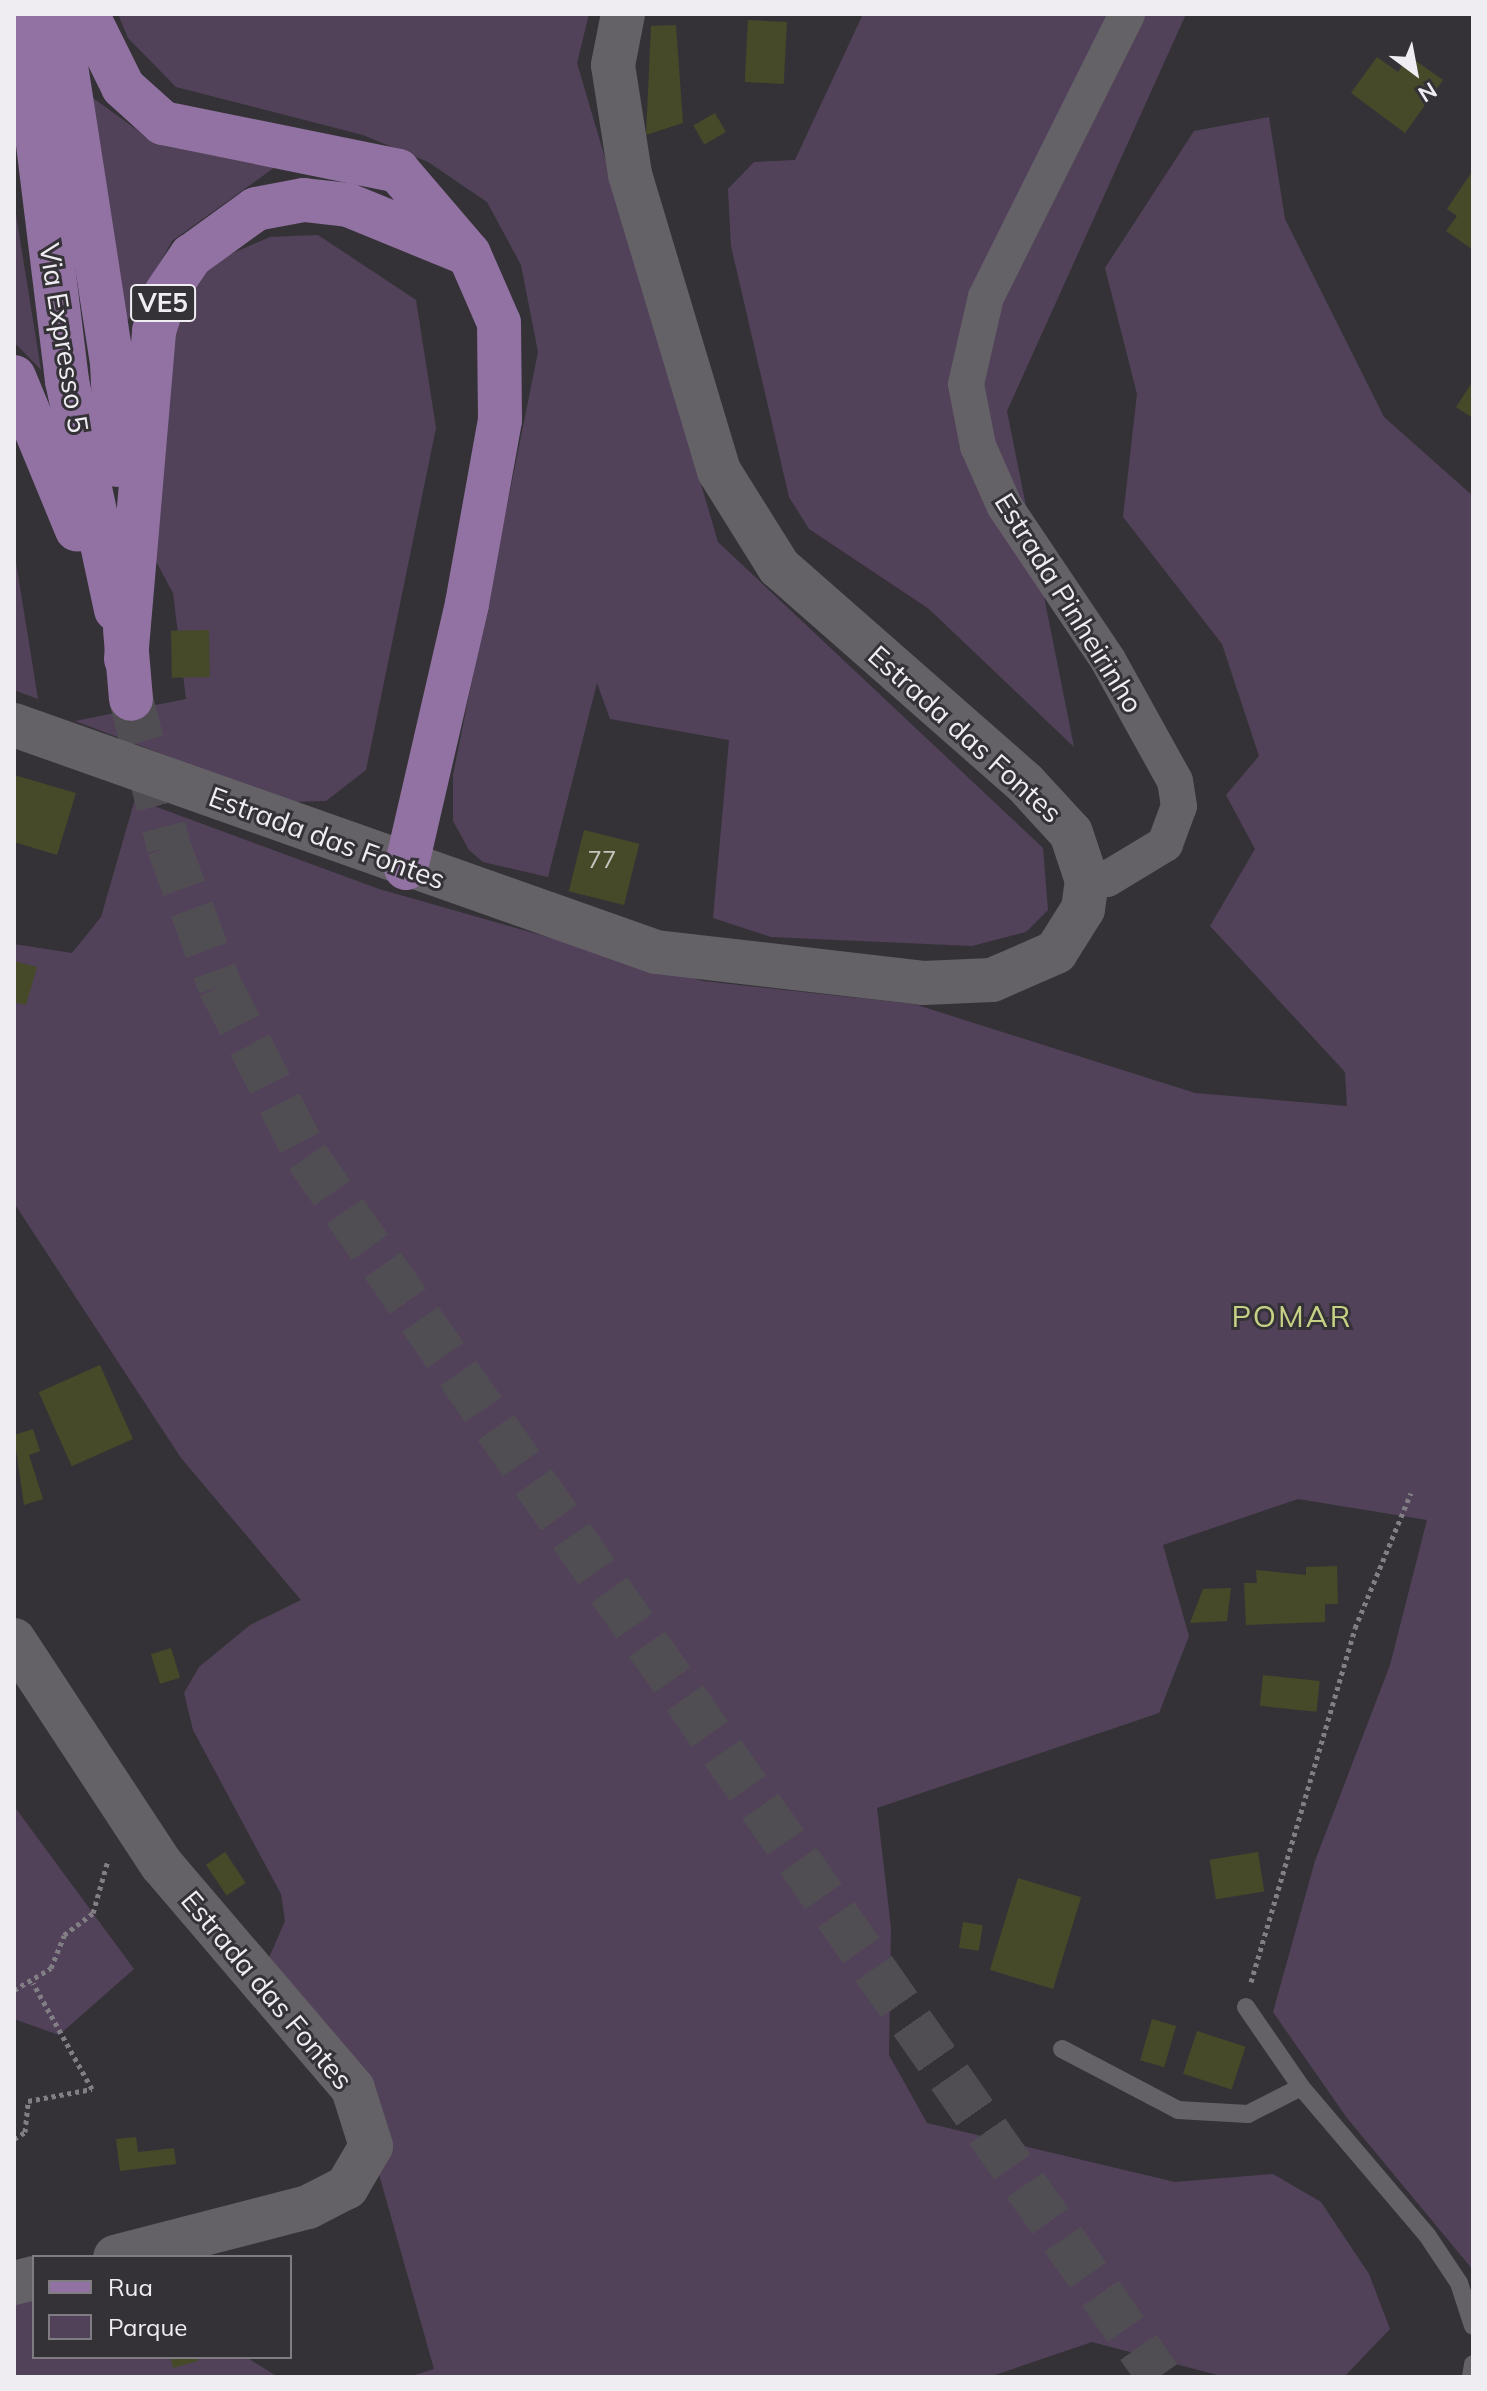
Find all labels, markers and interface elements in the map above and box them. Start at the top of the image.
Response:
north arrow [1375,32,1455,112]
text: N [1413,76,1442,109]
street label: Via Expresso 5 [32,241,96,435]
road number: VE5 [129,281,197,325]
street label: Estrada Pinheirinho [988,487,1150,719]
street label: Estrada das Fontes [861,638,1069,830]
street label: Estrada das Fontes [204,780,450,896]
house number: 77 [588,846,616,874]
district label: POMAR [1231,1298,1353,1334]
street label: Estrada das Fontes [174,1884,360,2096]
legend [32,2255,292,2359]
text: Rua [108,2272,153,2302]
text: Parque [108,2312,187,2342]

